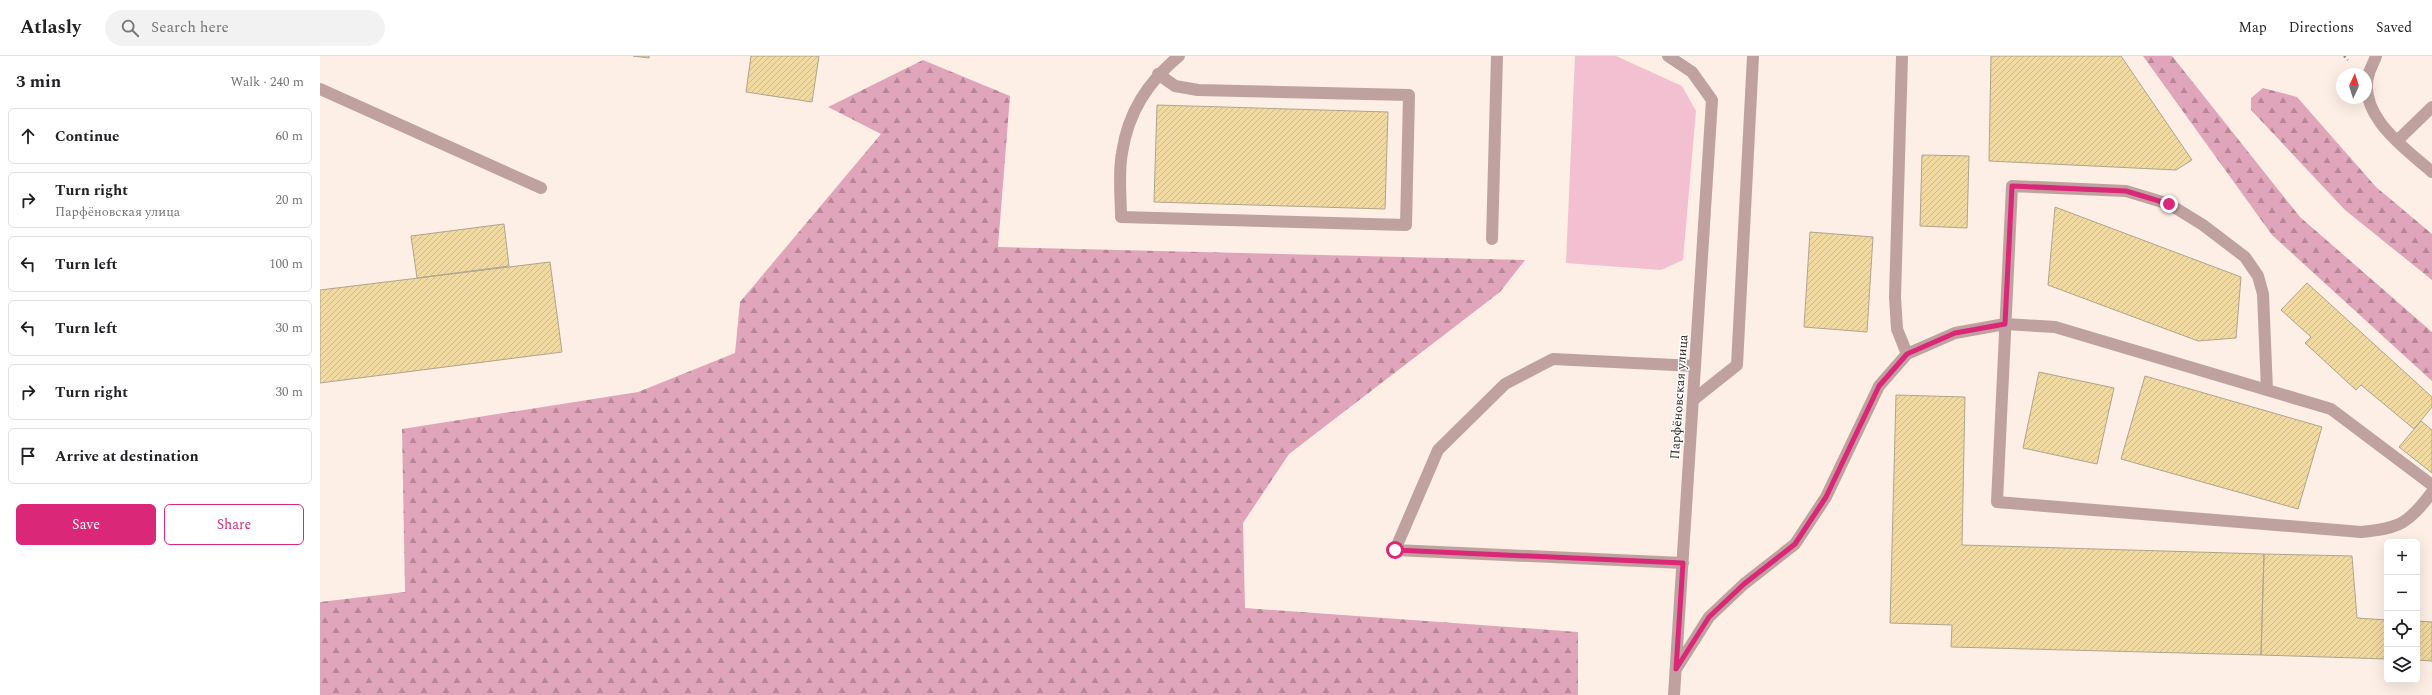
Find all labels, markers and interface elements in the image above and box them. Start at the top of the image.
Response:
search box [105,10,385,46]
text: Atlasly [20,13,81,42]
text: Search here [151,16,229,39]
icon: search [119,17,141,39]
text: Map [2239,17,2267,38]
text: Directions [2289,17,2354,38]
text: Saved [2376,17,2412,38]
north arrow [2336,68,2372,104]
text: 3 min [16,69,61,95]
text: Walk · 240 m [230,72,304,92]
icon: ahead [17,125,39,147]
text: Continue [55,125,120,148]
text: 60 m [276,126,303,146]
text: Turn right [55,179,128,202]
icon: right [17,189,39,211]
text: 20 m [276,190,303,210]
route end [2160,195,2178,213]
text: Парфёновская улица [55,202,180,222]
icon: left [17,253,39,275]
text: Turn left [55,253,117,276]
text: 100 m [269,254,303,274]
icon: left [17,317,39,339]
text: Turn left [55,317,117,340]
text: 30 m [276,318,303,338]
street label: Парфёновская улица [1665,333,1693,460]
icon: right [17,381,39,403]
text: Turn right [55,381,128,404]
text: 30 m [276,382,303,402]
icon: arrive [17,445,39,467]
text: Arrive at destination [55,445,199,468]
button: Save [16,504,156,545]
button: Share [164,504,304,545]
map controls [2384,539,2420,683]
button: + [2384,539,2420,575]
route start [1386,541,1404,559]
button: − [2384,575,2420,611]
button: locate [2384,611,2420,647]
button: layers [2384,647,2420,683]

